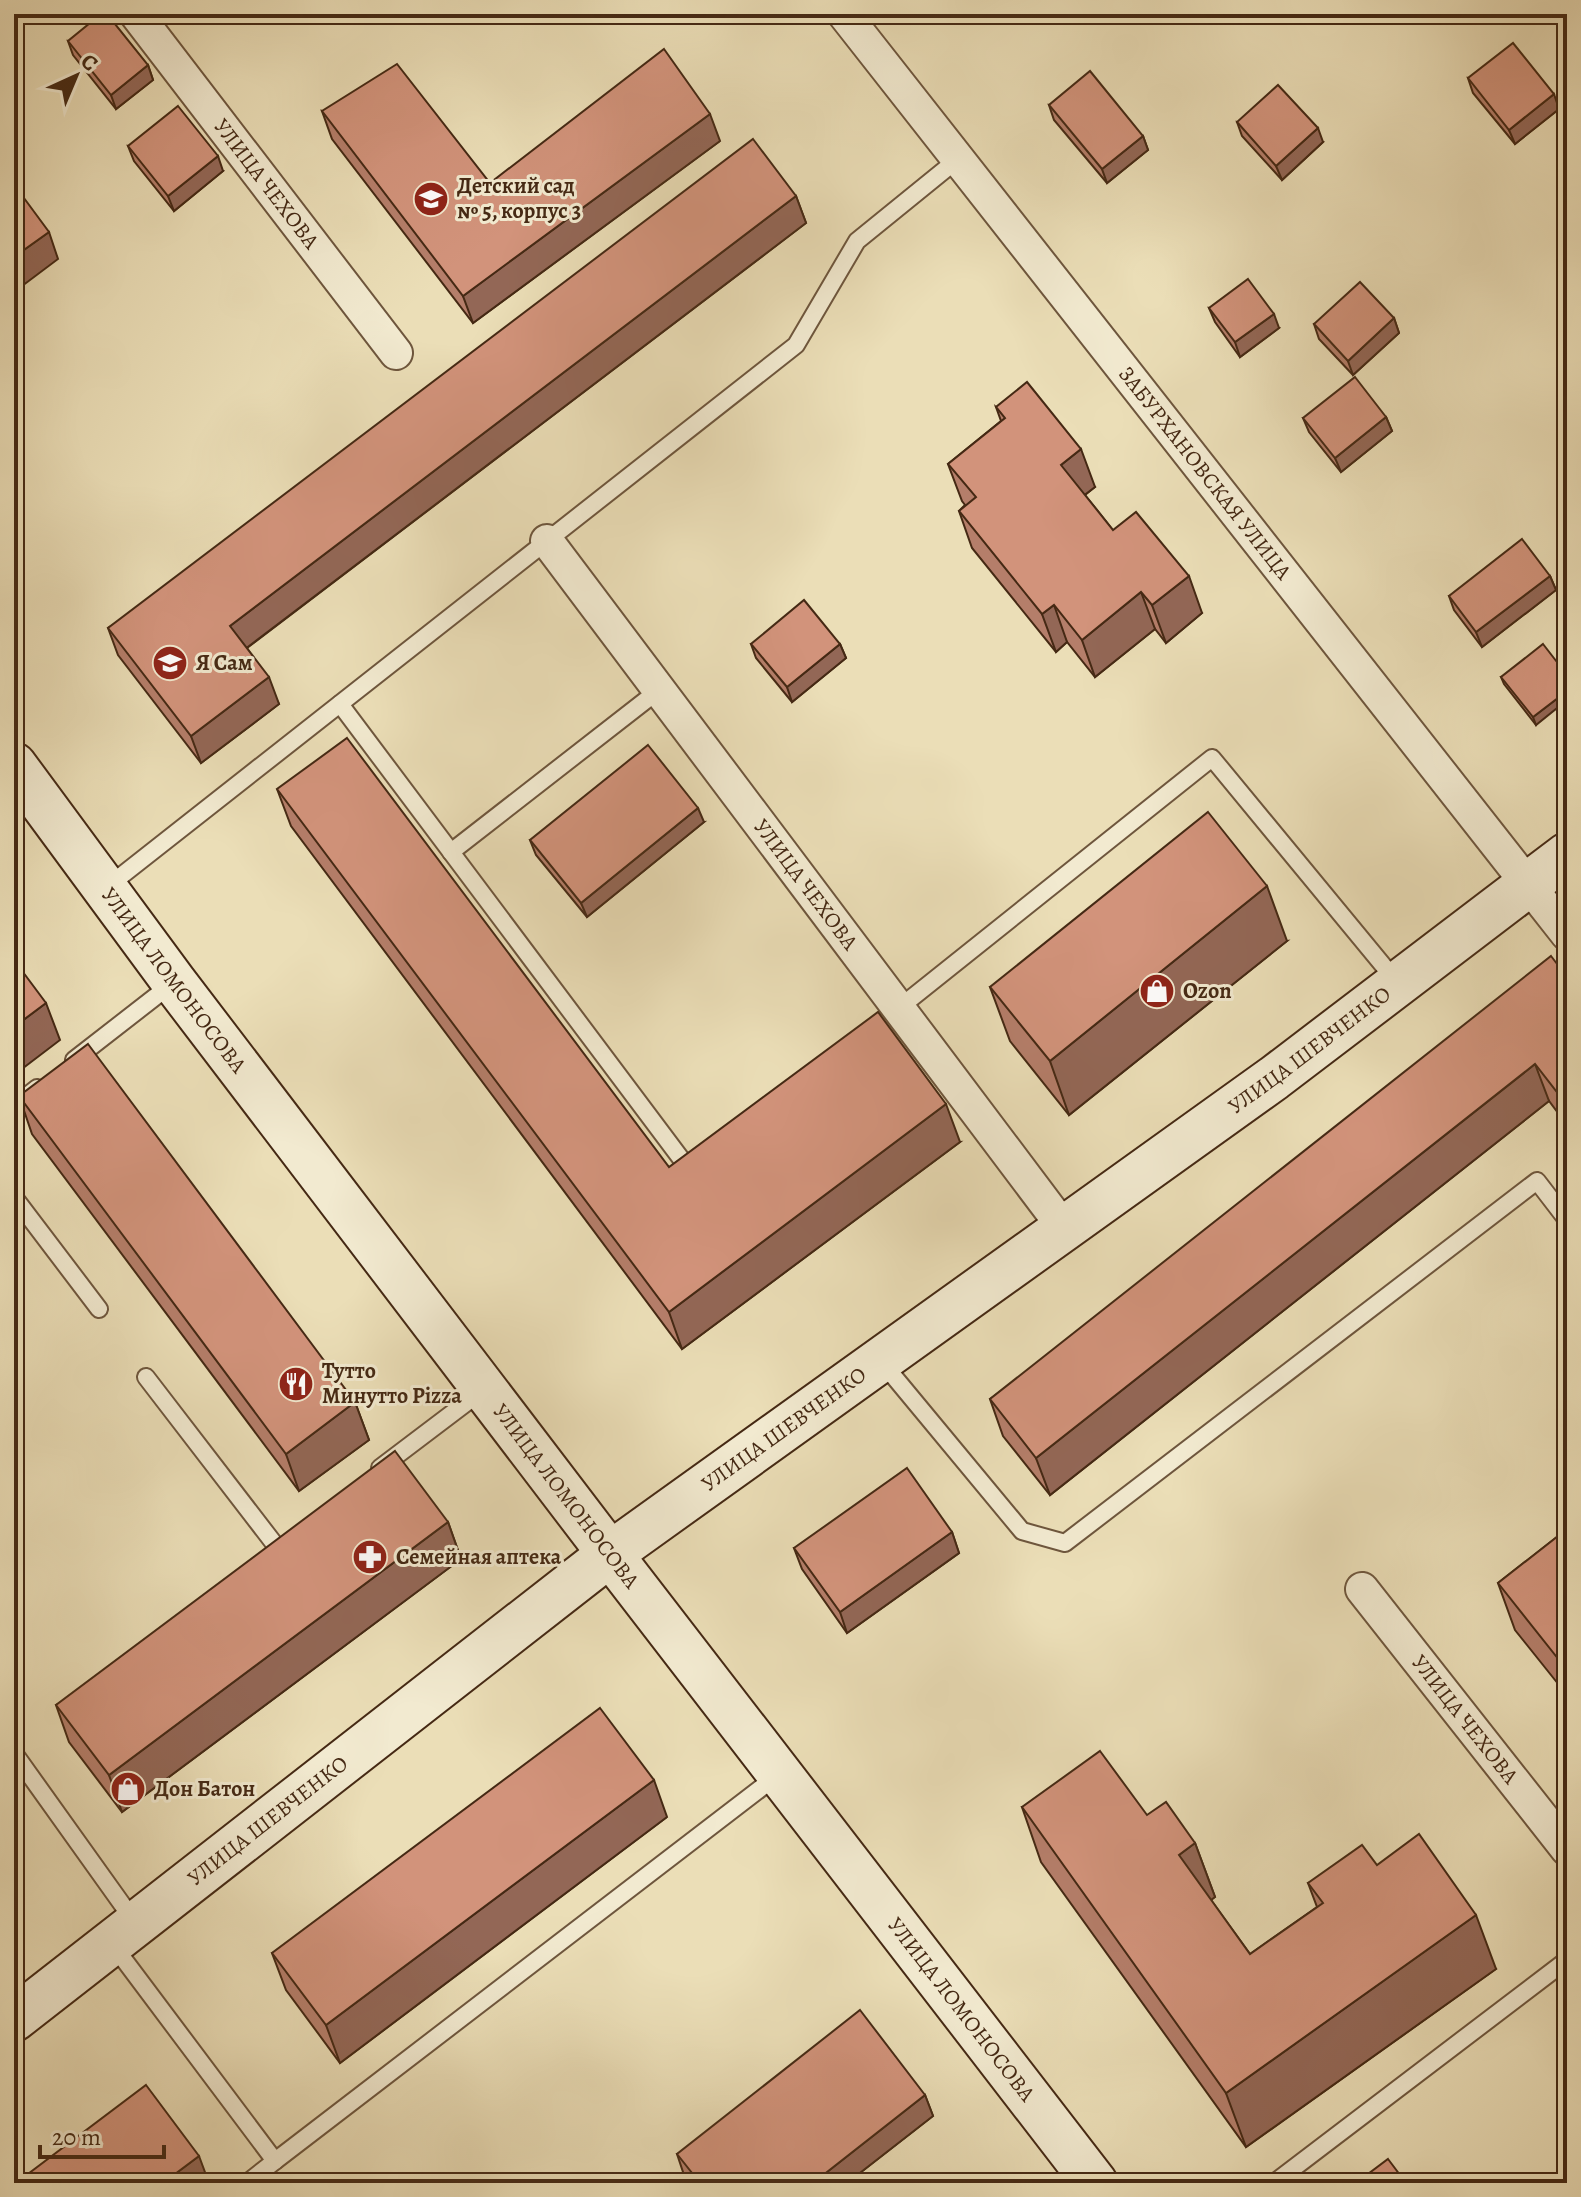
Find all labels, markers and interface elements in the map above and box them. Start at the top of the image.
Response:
north arrow [36,36,116,116]
text: С [74,47,104,78]
street label: УЛИЦА ЧЕХОВА [207,112,327,256]
place label: Детский сад № 5, корпус 3 [457,171,581,226]
school or university icon: Детский сад № 5, корпус 3 [412,180,450,218]
street label: ЗАБУРХАНОВСКАЯ УЛИЦА [1112,360,1299,587]
school or university icon: Я Сам [151,644,189,682]
place label: Я Сам [196,648,253,678]
street label: УЛИЦА ЧЕХОВА [746,813,865,957]
street label: УЛИЦА ЛОМОНОСОВА [94,881,254,1080]
shop icon: Ozon [1138,972,1176,1010]
place label: Ozon [1183,976,1232,1006]
street label: УЛИЦА ШЕВЧЕНКО [1222,979,1397,1121]
place label: Тутто Минутто Pizza [322,1356,462,1411]
street label: УЛИЦА ШЕВЧЕНКО [695,1360,873,1499]
restaurant icon: Тутто Минутто Pizza [277,1365,315,1403]
street label: УЛИЦА ЛОМОНОСОВА [486,1397,647,1596]
pharmacy icon: Семейная аптека [351,1538,389,1576]
place label: Семейная аптека [396,1542,562,1572]
street label: УЛИЦА ЧЕХОВА [1404,1648,1526,1791]
street label: УЛИЦА ШЕВЧЕНКО [181,1749,355,1893]
shop icon: Дон Батон [109,1770,147,1808]
place label: Дон Батон [154,1774,255,1804]
street label: УЛИЦА ЛОМОНОСОВА [881,1911,1043,2109]
scale bar [40,2109,164,2159]
text: 20 m [52,2121,101,2153]

